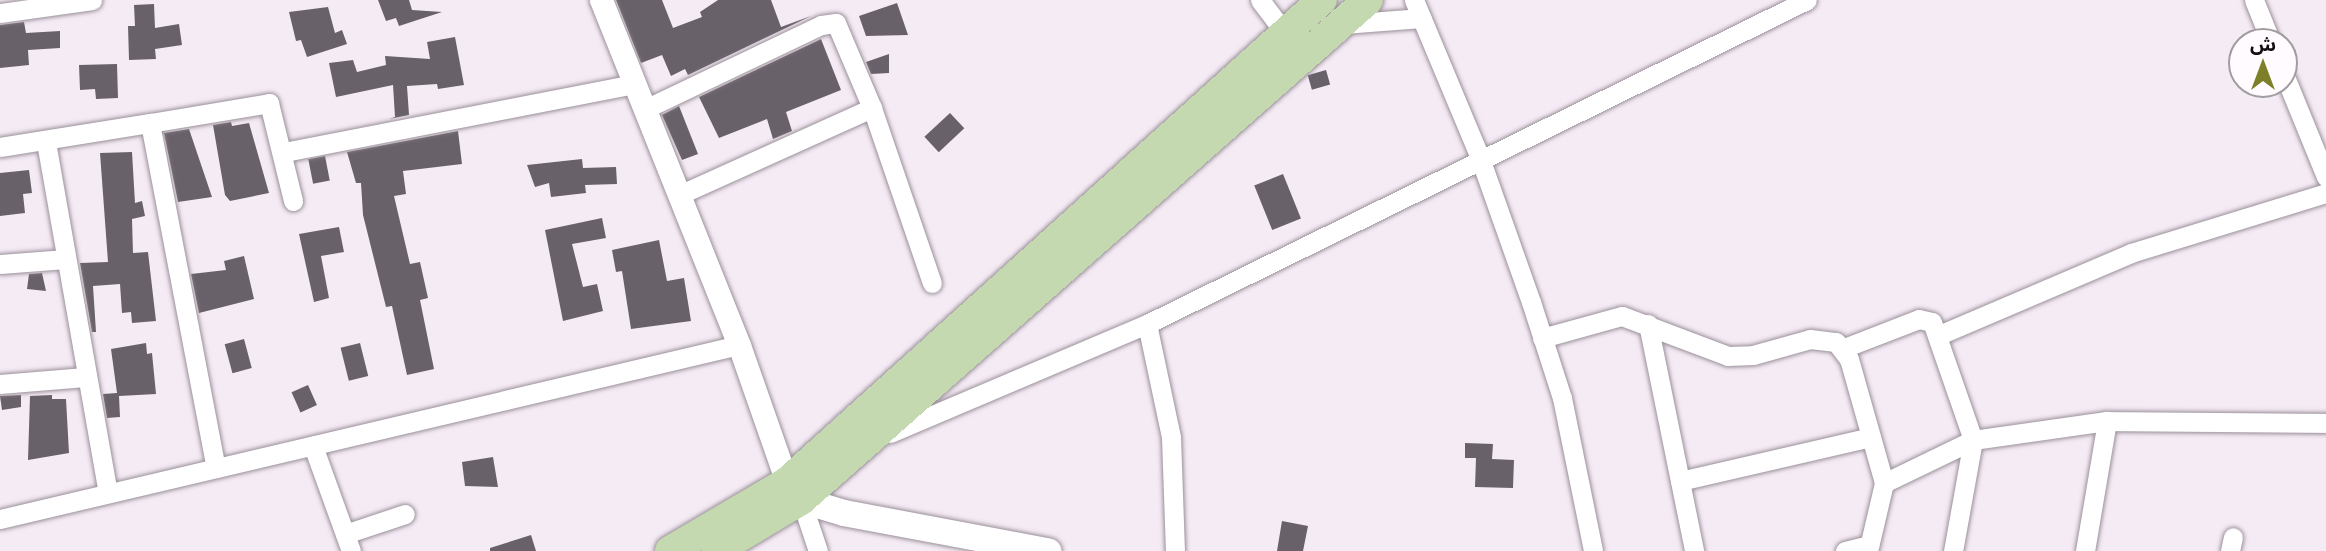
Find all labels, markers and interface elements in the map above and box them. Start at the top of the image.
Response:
north arrow [2228,28,2298,98]
text: ش [2250,32,2276,56]

